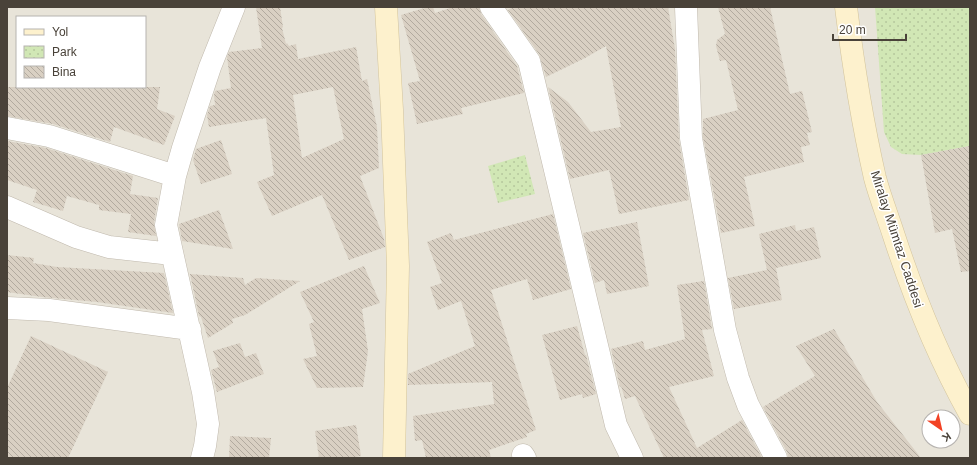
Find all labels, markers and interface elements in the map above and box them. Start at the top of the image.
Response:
legend [16,16,146,88]
scale bar [833,16,906,42]
text: 20 m [839,23,866,37]
text: Yol [52,25,68,39]
text: Park [52,45,78,59]
text: Bina [52,65,76,79]
street label: Miralay Mümtaz Caddesi [868,169,926,309]
north arrow [921,409,961,449]
text: K [940,430,953,445]

